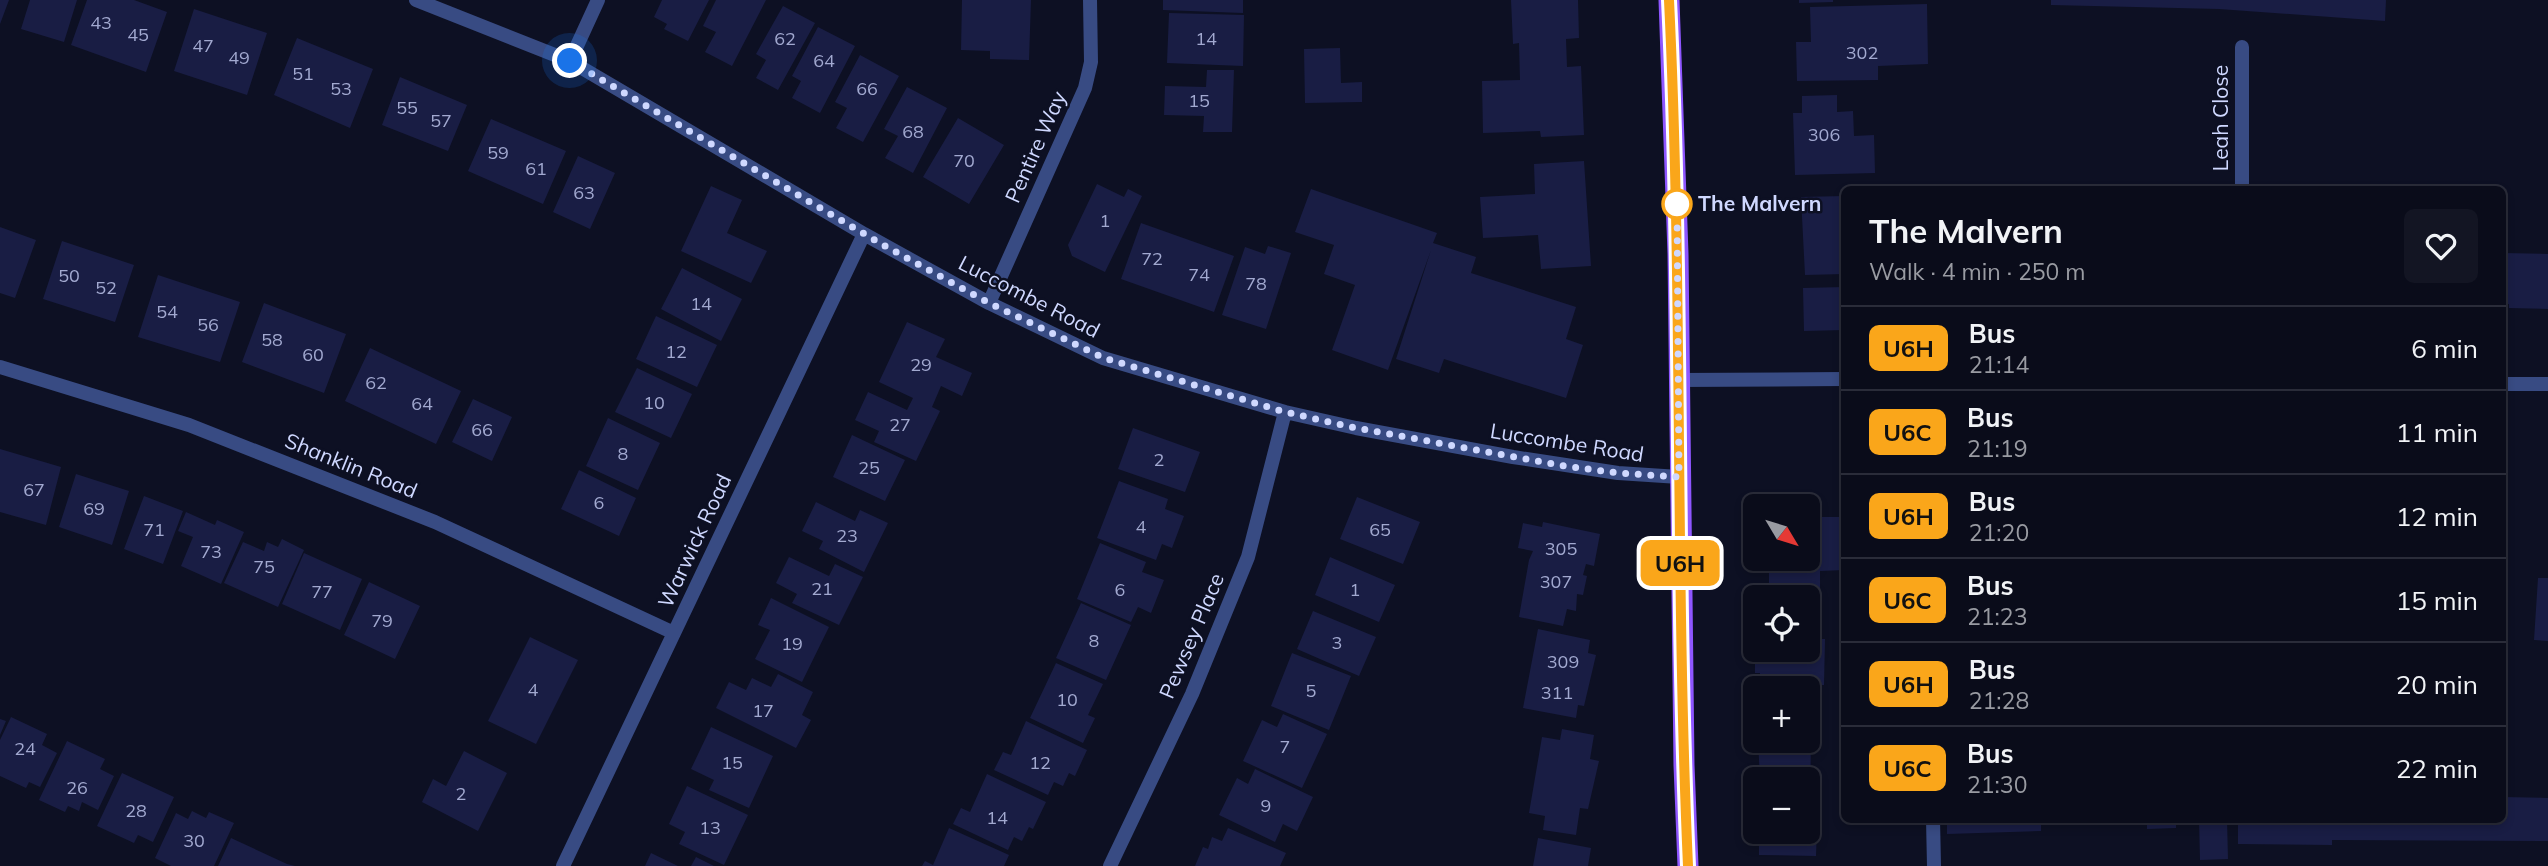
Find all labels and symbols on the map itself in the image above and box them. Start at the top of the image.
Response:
house number: 43 [90,11,112,34]
house number: 45 [127,23,149,46]
house number: 62 [774,27,796,50]
house number: 14 [1195,27,1217,50]
house number: 47 [192,34,214,57]
house number: 302 [1846,41,1878,64]
your location [552,43,587,78]
house number: 49 [228,46,250,69]
house number: 64 [813,49,835,72]
house number: 51 [292,62,314,85]
street label: Leah Close [2207,65,2233,171]
house number: 53 [330,77,352,100]
house number: 66 [856,77,878,100]
street label: Pentire Way [999,87,1071,206]
house number: 15 [1188,89,1210,112]
house number: 55 [396,96,418,119]
house number: 57 [430,109,452,132]
house number: 68 [902,120,924,143]
house number: 306 [1808,123,1840,146]
house number: 59 [487,141,509,164]
house number: 70 [953,149,975,172]
house number: 61 [525,157,547,180]
house number: 63 [573,181,595,204]
marker: The Malvern [1662,189,1692,219]
place label: The Malvern [1698,190,1821,216]
house number: 1 [1100,209,1110,232]
house number: 72 [1141,247,1163,270]
street label: Luccombe Road [954,249,1104,343]
house number: 74 [1188,263,1210,286]
house number: 50 [58,264,80,287]
house number: 78 [1245,272,1267,295]
house number: 52 [95,276,117,299]
house number: 14 [690,292,712,315]
house number: 54 [156,300,178,323]
house number: 56 [197,313,219,336]
house number: 58 [261,328,283,351]
house number: 12 [665,340,687,363]
house number: 60 [302,343,324,366]
house number: 29 [910,353,932,376]
house number: 62 [365,371,387,394]
house number: 10 [643,391,665,414]
house number: 64 [411,392,433,415]
house number: 27 [889,413,911,436]
street label: Luccombe Road [1489,417,1646,467]
house number: 66 [471,418,493,441]
street label: Shanklin Road [281,427,421,503]
house number: 8 [618,442,628,465]
house number: 2 [1154,448,1164,471]
house number: 25 [858,456,880,479]
street label: Warwick Road [652,470,736,612]
house number: 67 [23,478,45,501]
house number: 6 [594,491,604,514]
north arrow [1743,494,1820,570]
house number: 69 [83,497,105,520]
house number: 4 [1136,515,1147,538]
house number: 71 [143,518,165,541]
house number: 65 [1369,518,1391,541]
house number: 23 [836,524,858,547]
house number: 305 [1545,537,1577,560]
house number: 73 [200,540,222,563]
line badge: U6H [1640,540,1720,586]
house number: 75 [253,555,275,578]
street label: Pewsey Place [1153,569,1229,702]
house number: 307 [1540,570,1572,593]
house number: 21 [811,577,833,600]
house number: 6 [1115,578,1125,601]
house number: 1 [1350,578,1360,601]
house number: 77 [311,580,333,603]
house number: 79 [371,609,393,632]
house number: 8 [1089,629,1099,652]
house number: 3 [1332,631,1342,654]
house number: 19 [781,632,803,655]
house number: 309 [1547,650,1579,673]
house number: 4 [528,678,539,701]
house number: 5 [1306,679,1317,702]
house number: 311 [1541,681,1573,704]
house number: 10 [1056,688,1078,711]
house number: 17 [752,699,774,722]
house number: 7 [1280,735,1290,758]
house number: 24 [14,737,36,760]
house number: 15 [721,751,743,774]
house number: 12 [1029,751,1051,774]
house number: 26 [66,776,88,799]
house number: 2 [456,782,466,805]
house number: 9 [1261,794,1271,817]
house number: 28 [125,799,147,822]
house number: 14 [986,806,1008,829]
house number: 13 [699,816,721,839]
house number: 30 [183,829,205,852]

